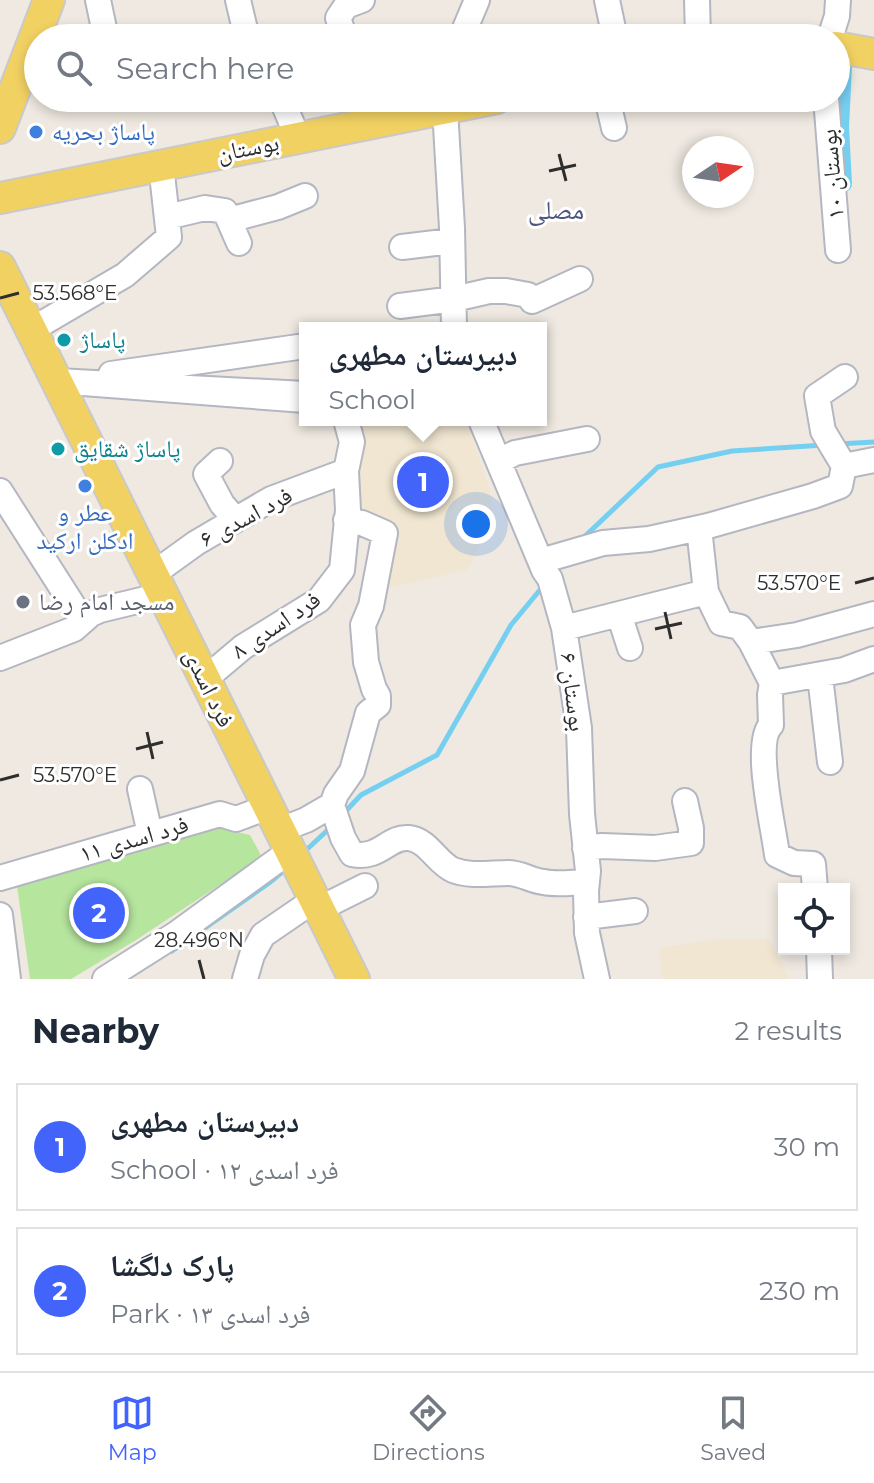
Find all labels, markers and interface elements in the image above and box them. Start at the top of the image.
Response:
search box [24,24,850,112]
icon: search [52,46,96,90]
text: Search here [116,50,294,87]
place label: پاساژ بحریه [52,117,155,146]
marker: پاساژ بحریه [27,123,45,141]
street label: بوستان [215,127,281,168]
street label: بوستان ۱۰ [813,128,850,220]
north arrow [682,136,754,208]
district label: مصلی [528,194,584,226]
text: 53.568°E [33,281,117,305]
popup [299,322,547,426]
place label: پاساژ [79,325,125,354]
marker: پاساژ [55,331,73,349]
text: دبیرستان مطهری [328,336,518,373]
text: School [328,384,416,416]
place label: پاساژ شقایق [74,434,181,463]
marker: پاساژ شقایق [49,440,67,458]
pin: 1 [397,452,449,512]
marker: عطر و ادکلن ارکید [76,477,94,495]
street label: فرد اسدی ۶ [194,480,297,553]
place label: عطر و ادکلن ارکید [37,498,133,555]
your location [456,504,496,544]
text: 53.570°E [757,571,841,595]
street label: فرد اسدی ۸ [226,584,326,665]
place label: مسجد امام رضا [39,587,174,618]
marker: مسجد امام رضا [14,593,32,611]
street label: فرد اسدی [178,644,241,732]
street label: بوستان ۶ [554,651,593,733]
text: 53.570°E [33,763,117,787]
street label: فرد اسدی ۱۱ [76,809,191,868]
pin: 2 [73,883,125,943]
map controls [778,883,850,955]
button: locate [778,883,850,955]
text: 28.496°N [154,928,244,952]
text: Nearby [32,1010,159,1052]
text: 2 results [734,1015,842,1047]
text: دبیرستان مطهری [110,1103,299,1140]
text: 1 [55,1131,65,1163]
text: 30 m [774,1131,840,1163]
text: School · فرد اسدی ۱۲ [110,1154,339,1186]
text: پارک دلگشا [110,1247,234,1284]
text: 2 [52,1275,68,1307]
text: 230 m [759,1275,840,1307]
text: Park · فرد اسدی ۱۳ [110,1298,310,1330]
tab: Map [108,1391,157,1466]
tab: Directions [372,1391,485,1466]
tab: Saved [700,1391,766,1466]

